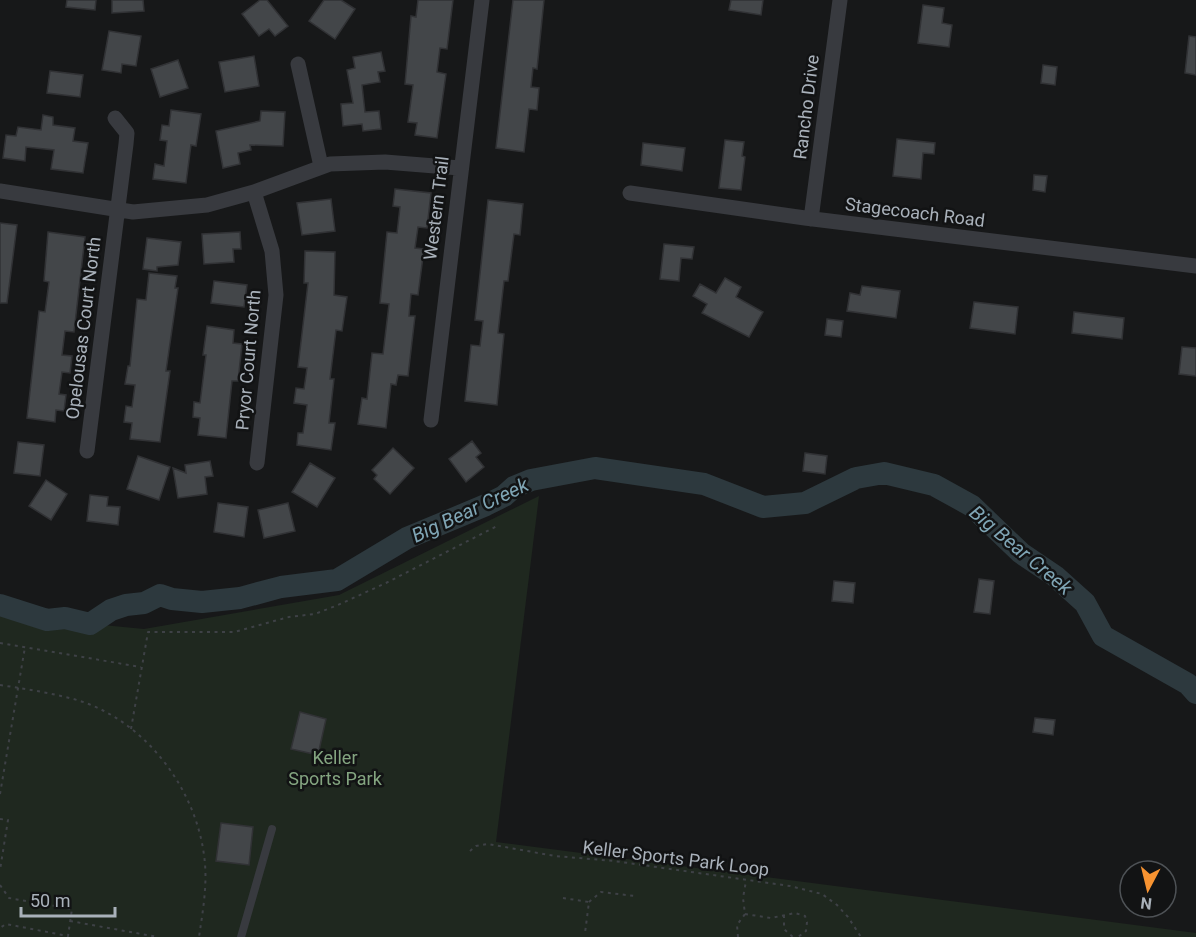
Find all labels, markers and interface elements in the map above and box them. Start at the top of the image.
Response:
street label: Rancho Drive [789,53,823,161]
street label: Western Trail [419,155,453,261]
street label: Stagecoach Road [844,193,986,231]
street label: Opelousas Court North [61,236,105,420]
street label: Pryor Court North [231,289,265,431]
water label: Big Bear Creek [408,472,533,548]
water label: Big Bear Creek [965,500,1078,601]
park label: Keller Sports Park [288,747,383,789]
street label: Keller Sports Park Loop [582,836,770,880]
north arrow [1118,859,1178,919]
scale bar [21,880,116,918]
text: 50 m [30,890,70,911]
text: N [1139,893,1153,914]

